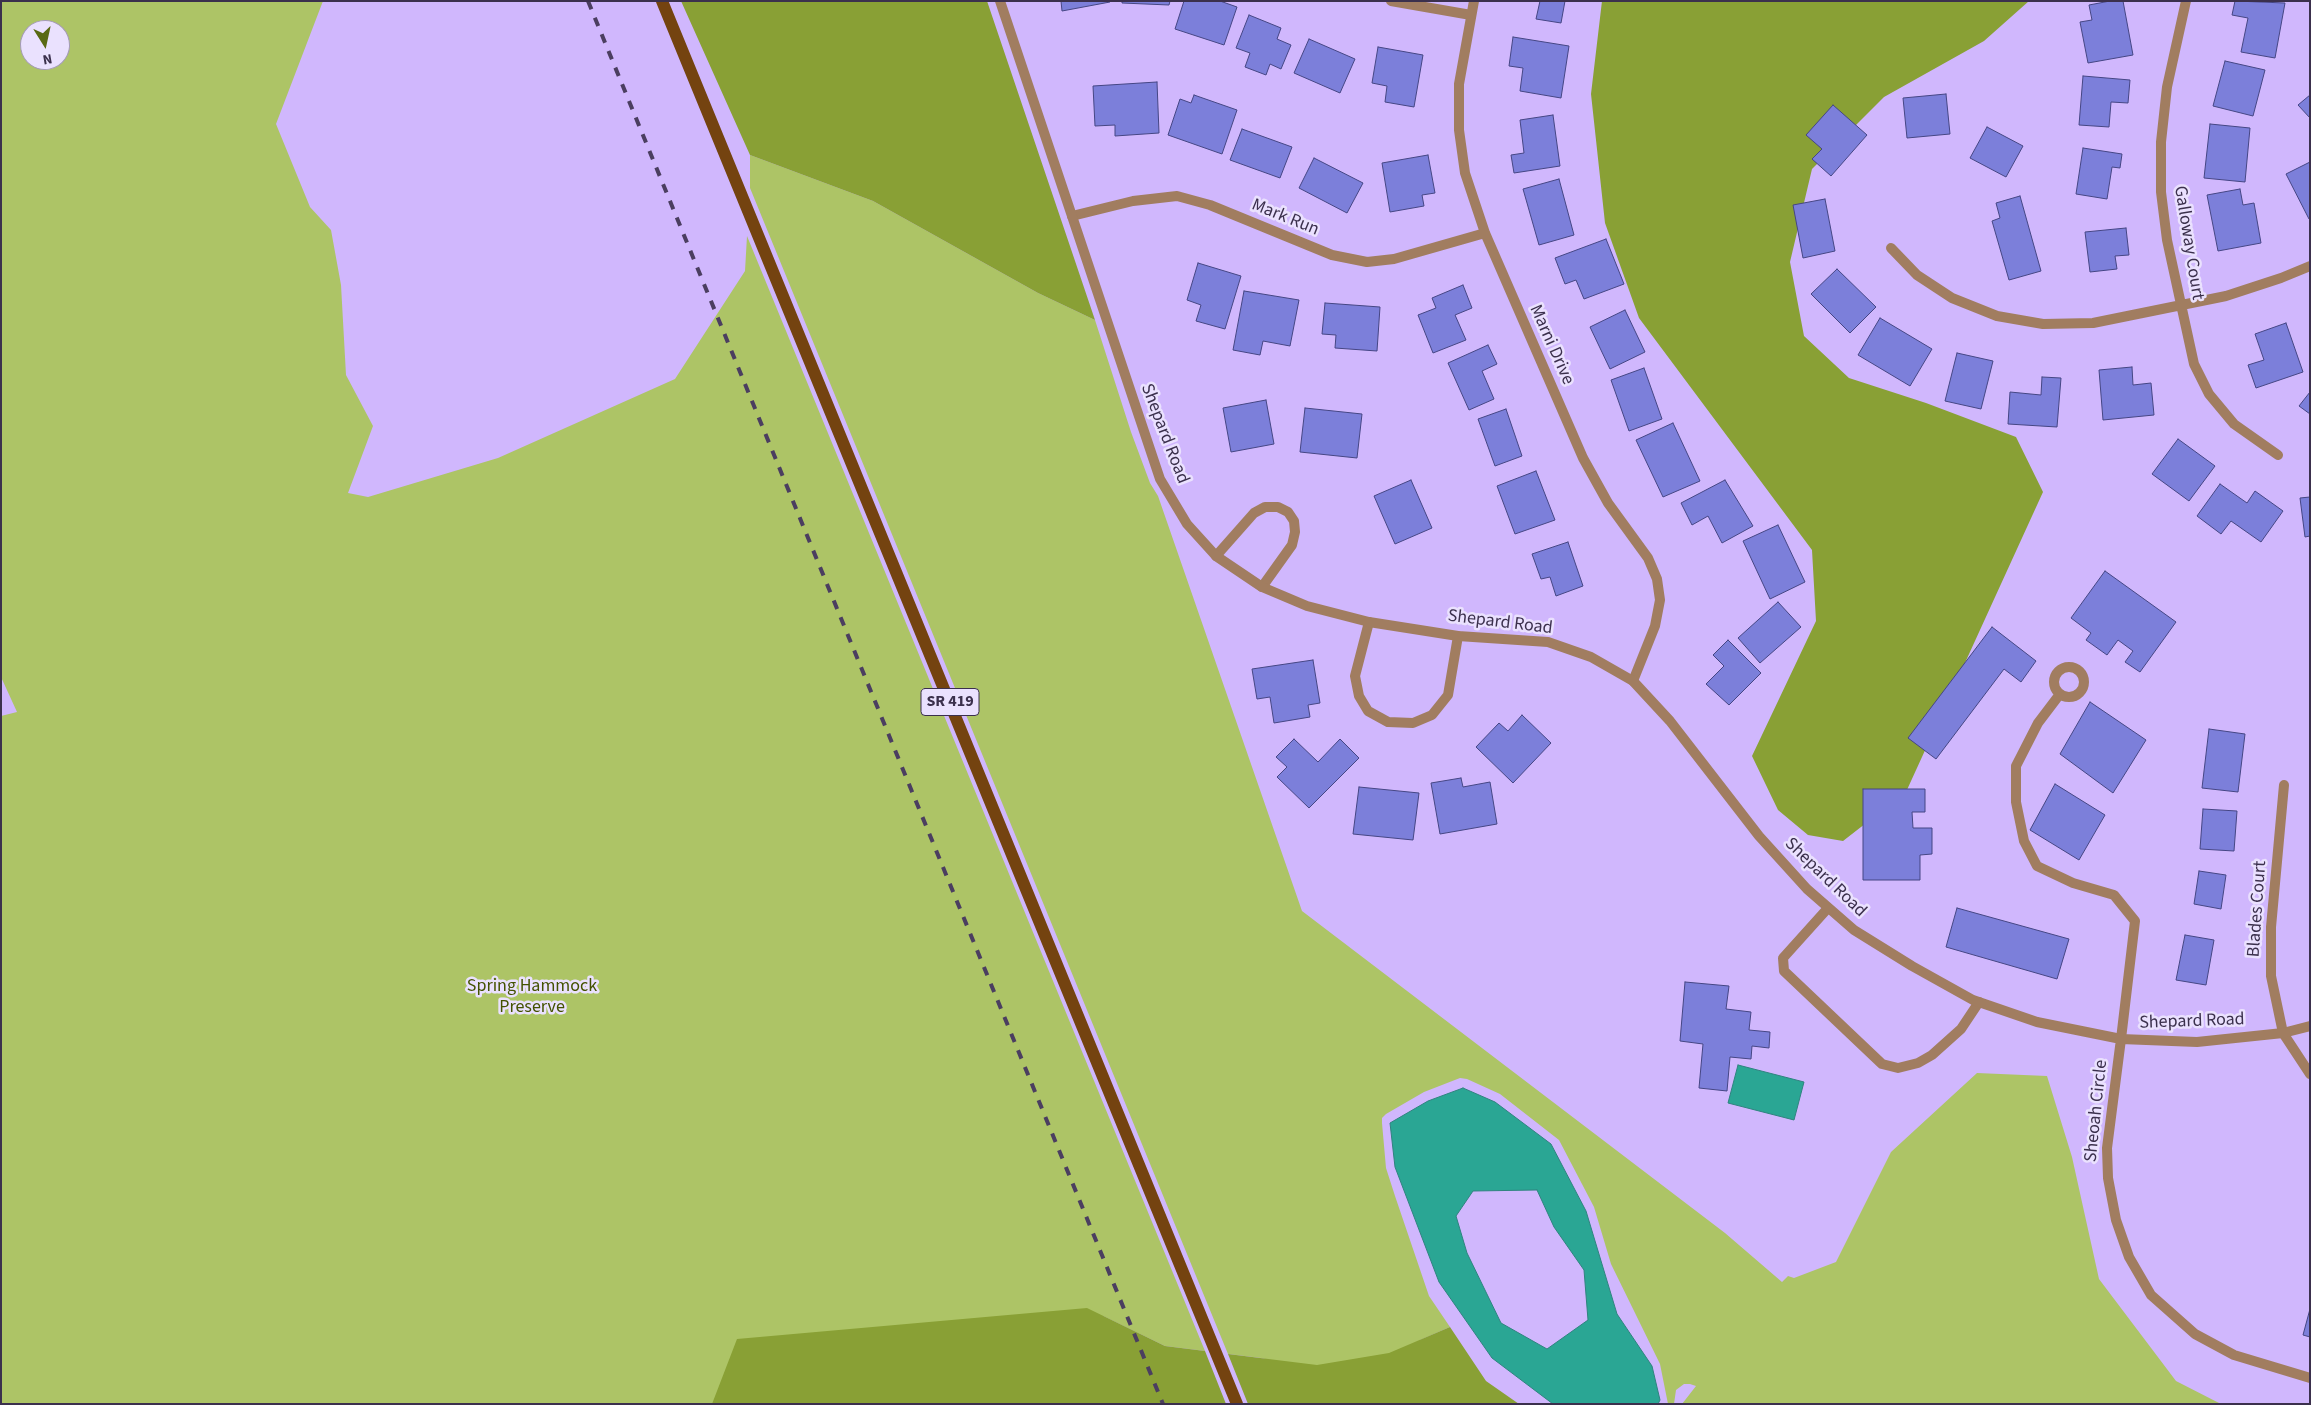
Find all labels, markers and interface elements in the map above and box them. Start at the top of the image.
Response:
north arrow [20,20,70,70]
text: N [41,48,54,69]
street label: Galloway Court [2168,184,2208,302]
street label: Mark Run [1248,195,1322,241]
street label: Marni Drive [1524,302,1578,388]
street label: Shepard Road [1135,381,1193,487]
street label: Shepard Road [1446,606,1554,640]
road number: SR 419 [921,689,979,716]
street label: Shepard Road [1780,834,1870,922]
street label: Blades Court [2244,860,2272,958]
park label: Spring Hammock Preserve [467,976,597,1019]
street label: Shepard Road [2139,1009,2245,1035]
street label: Sheoah Circle [2081,1059,2113,1163]

